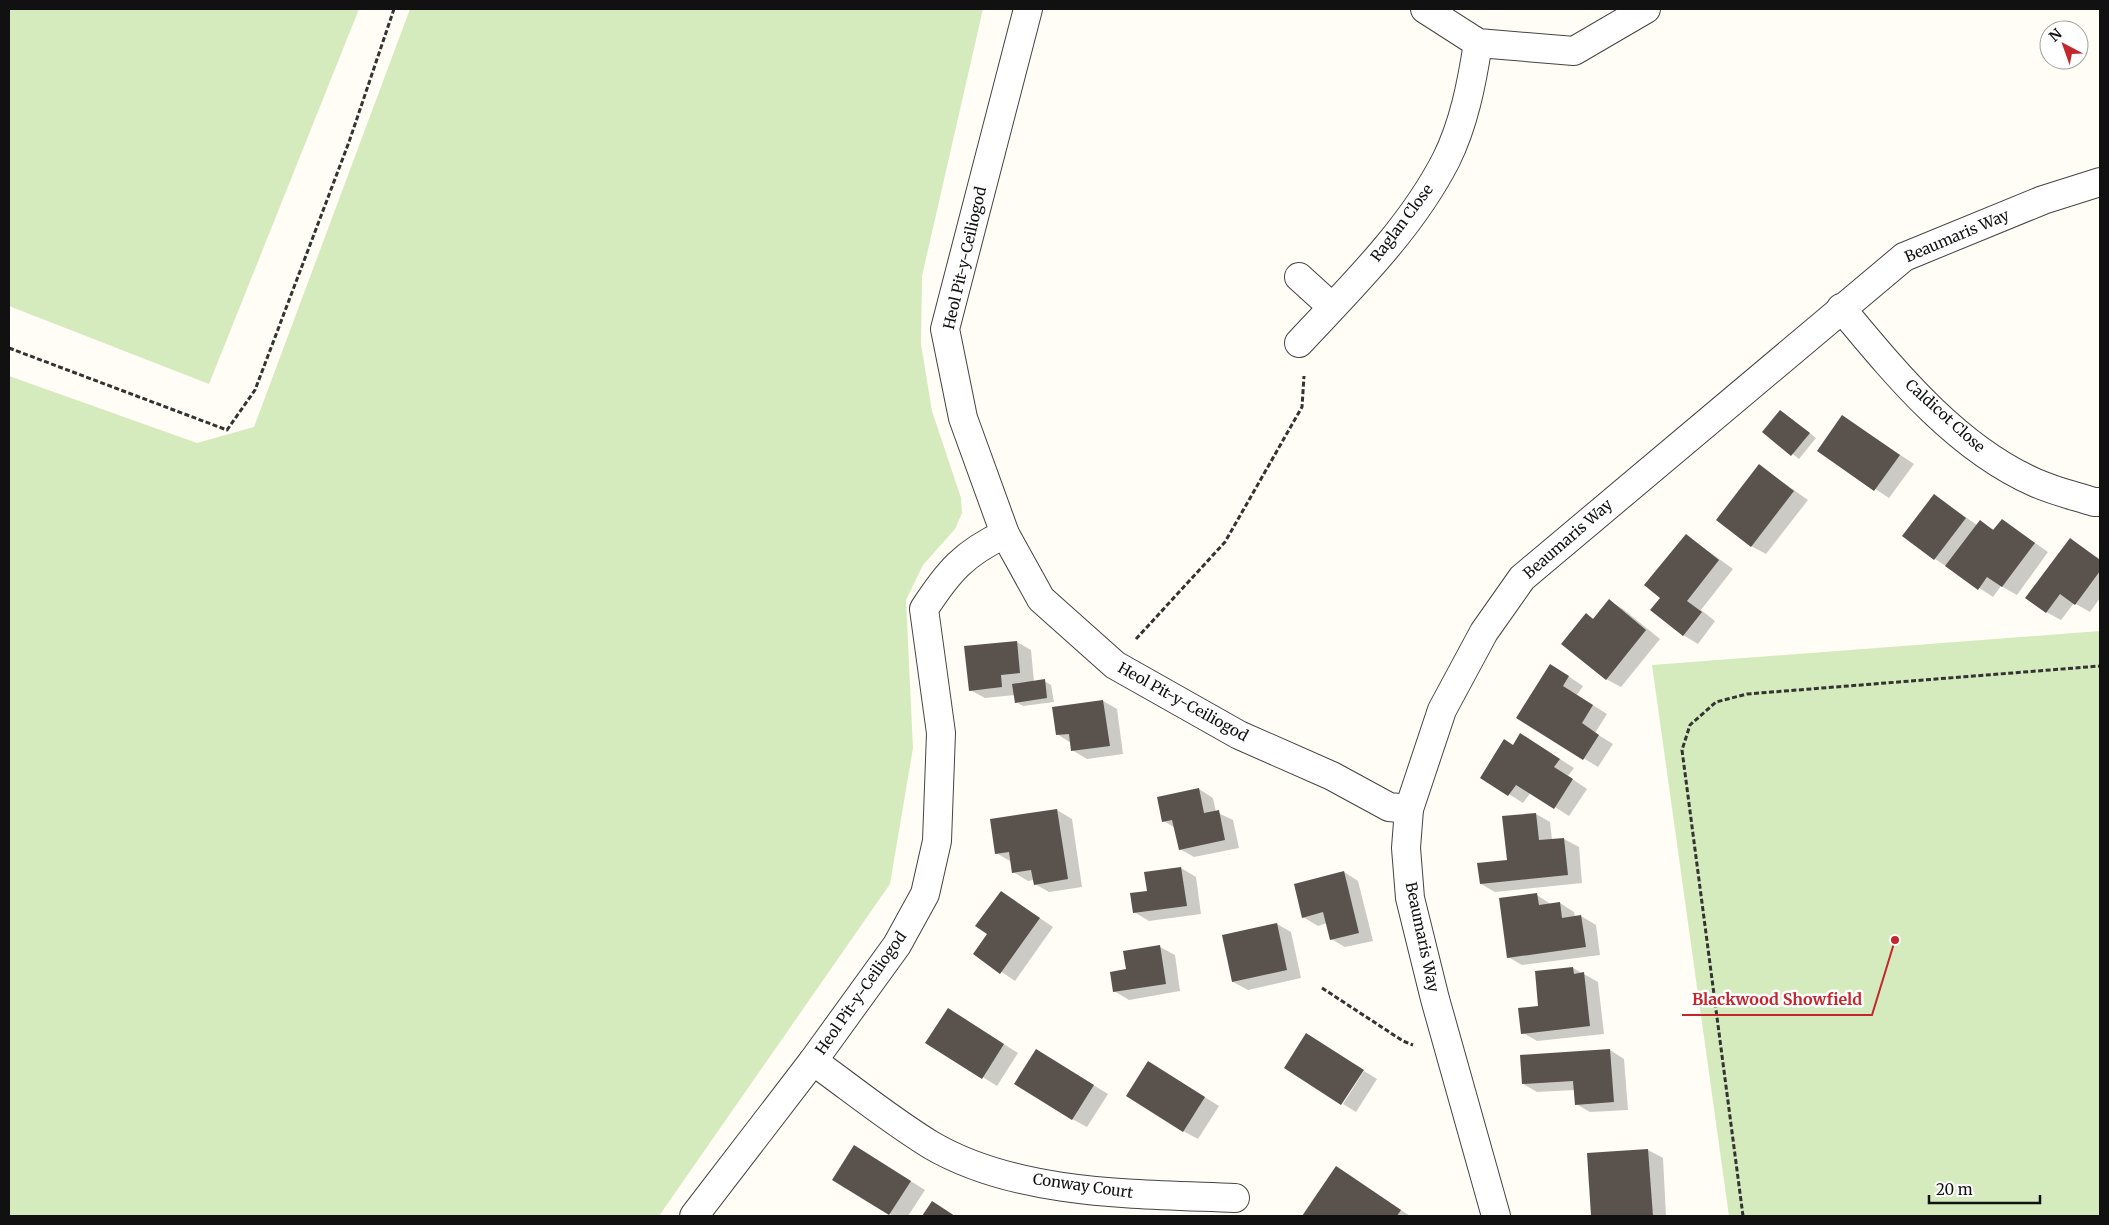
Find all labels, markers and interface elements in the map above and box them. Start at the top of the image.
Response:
north arrow [2039,20,2089,70]
text: N [2045,25,2066,46]
street label: Raglan Close [1366,180,1437,265]
street label: Heol Pit-y-Ceiliogod [939,185,990,331]
street label: Beaumaris Way [1902,205,2012,266]
street label: Caldicot Close [1902,375,1989,456]
street label: Beaumaris Way [1519,495,1616,582]
street label: Heol Pit-y-Ceiliogod [1115,658,1252,745]
street label: Beaumaris Way [1402,880,1443,994]
street label: Heol Pit-y-Ceiliogod [811,927,910,1058]
callout: Blackwood Showfield [1682,984,1872,1015]
text: Blackwood Showfield [1692,989,1862,1009]
street label: Conway Court [1032,1169,1135,1202]
scale bar [1929,1172,2040,1204]
text: 20 m [1936,1180,1973,1199]

